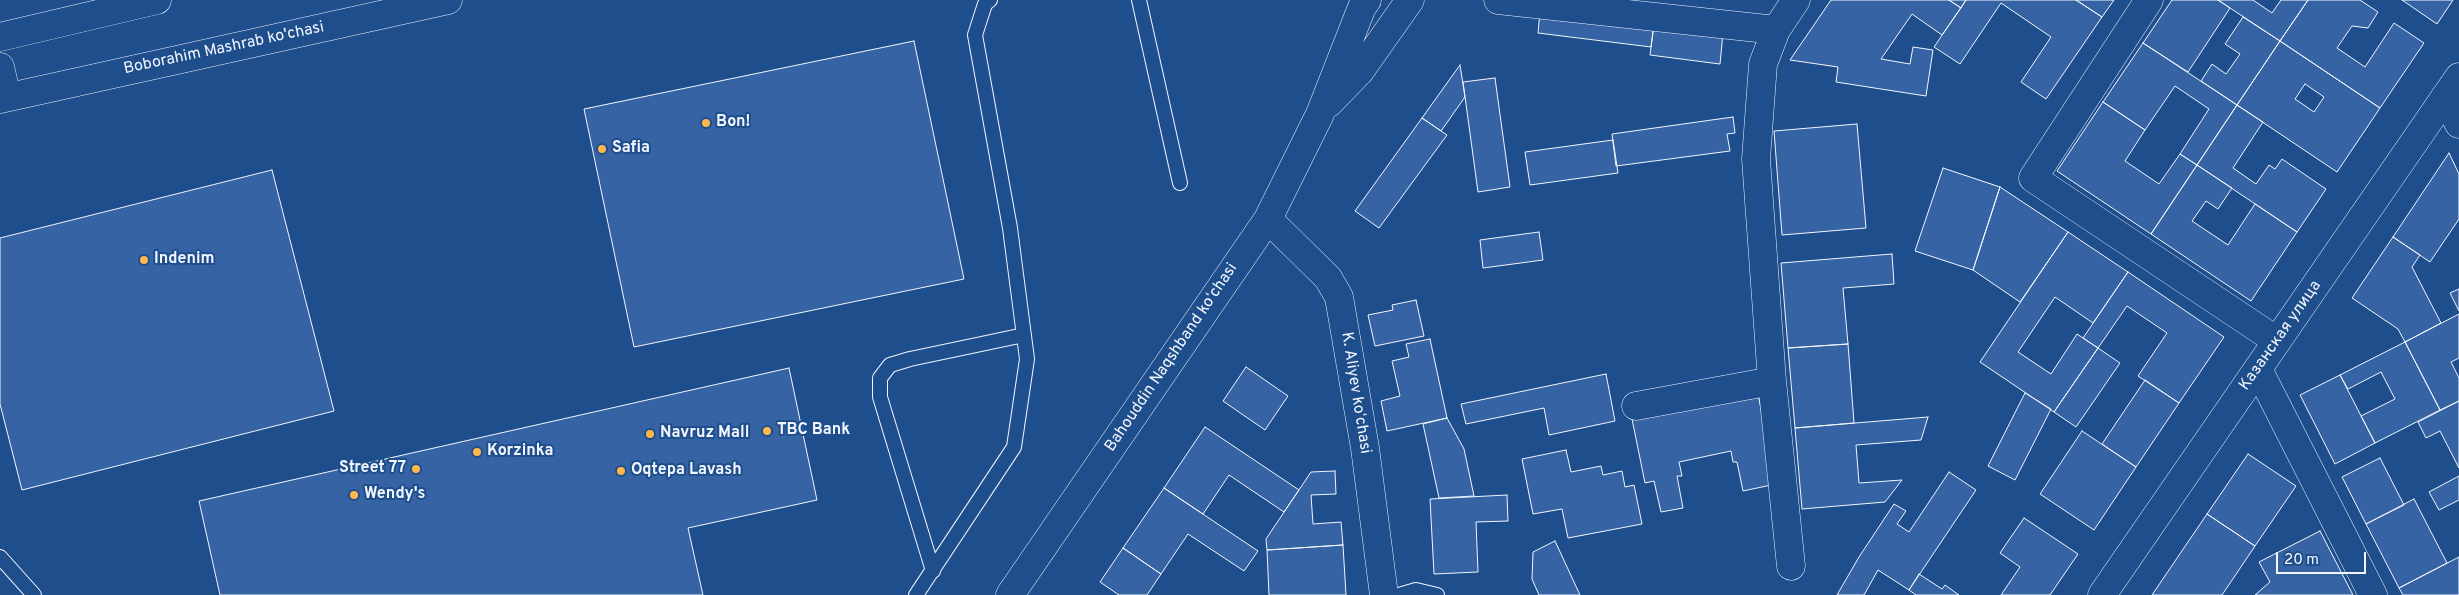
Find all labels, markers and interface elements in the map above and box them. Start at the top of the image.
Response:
street label: Boborahim Mashrab ko'chasi [122,18,326,80]
place label: Bon! [716,113,750,133]
marker: Bon! [700,117,712,129]
place label: Safia [612,139,650,159]
marker: Safia [596,143,608,155]
place label: Indenim [154,250,214,270]
marker: Indenim [138,254,150,266]
street label: Bahouddin Naqshband koʻchasi [1102,260,1242,456]
street label: Казанская улица [2236,277,2326,395]
street label: K. Aliyev koʻchasi [1336,331,1374,455]
place label: TBC Bank [777,421,850,441]
place label: Navruz Mall [660,424,749,444]
marker: TBC Bank [761,425,773,437]
marker: Navruz Mall [644,428,656,440]
place label: Korzinka [487,442,553,462]
marker: Korzinka [471,446,483,458]
place label: Street 77 [339,459,406,479]
place label: Oqtepa Lavash [631,461,742,481]
marker: Street 77 [410,463,422,475]
marker: Oqtepa Lavash [615,465,627,477]
place label: Wendy's [364,485,425,505]
marker: Wendy's [348,489,360,501]
scale bar [2279,542,2369,574]
text: 20 m [2284,551,2319,570]

